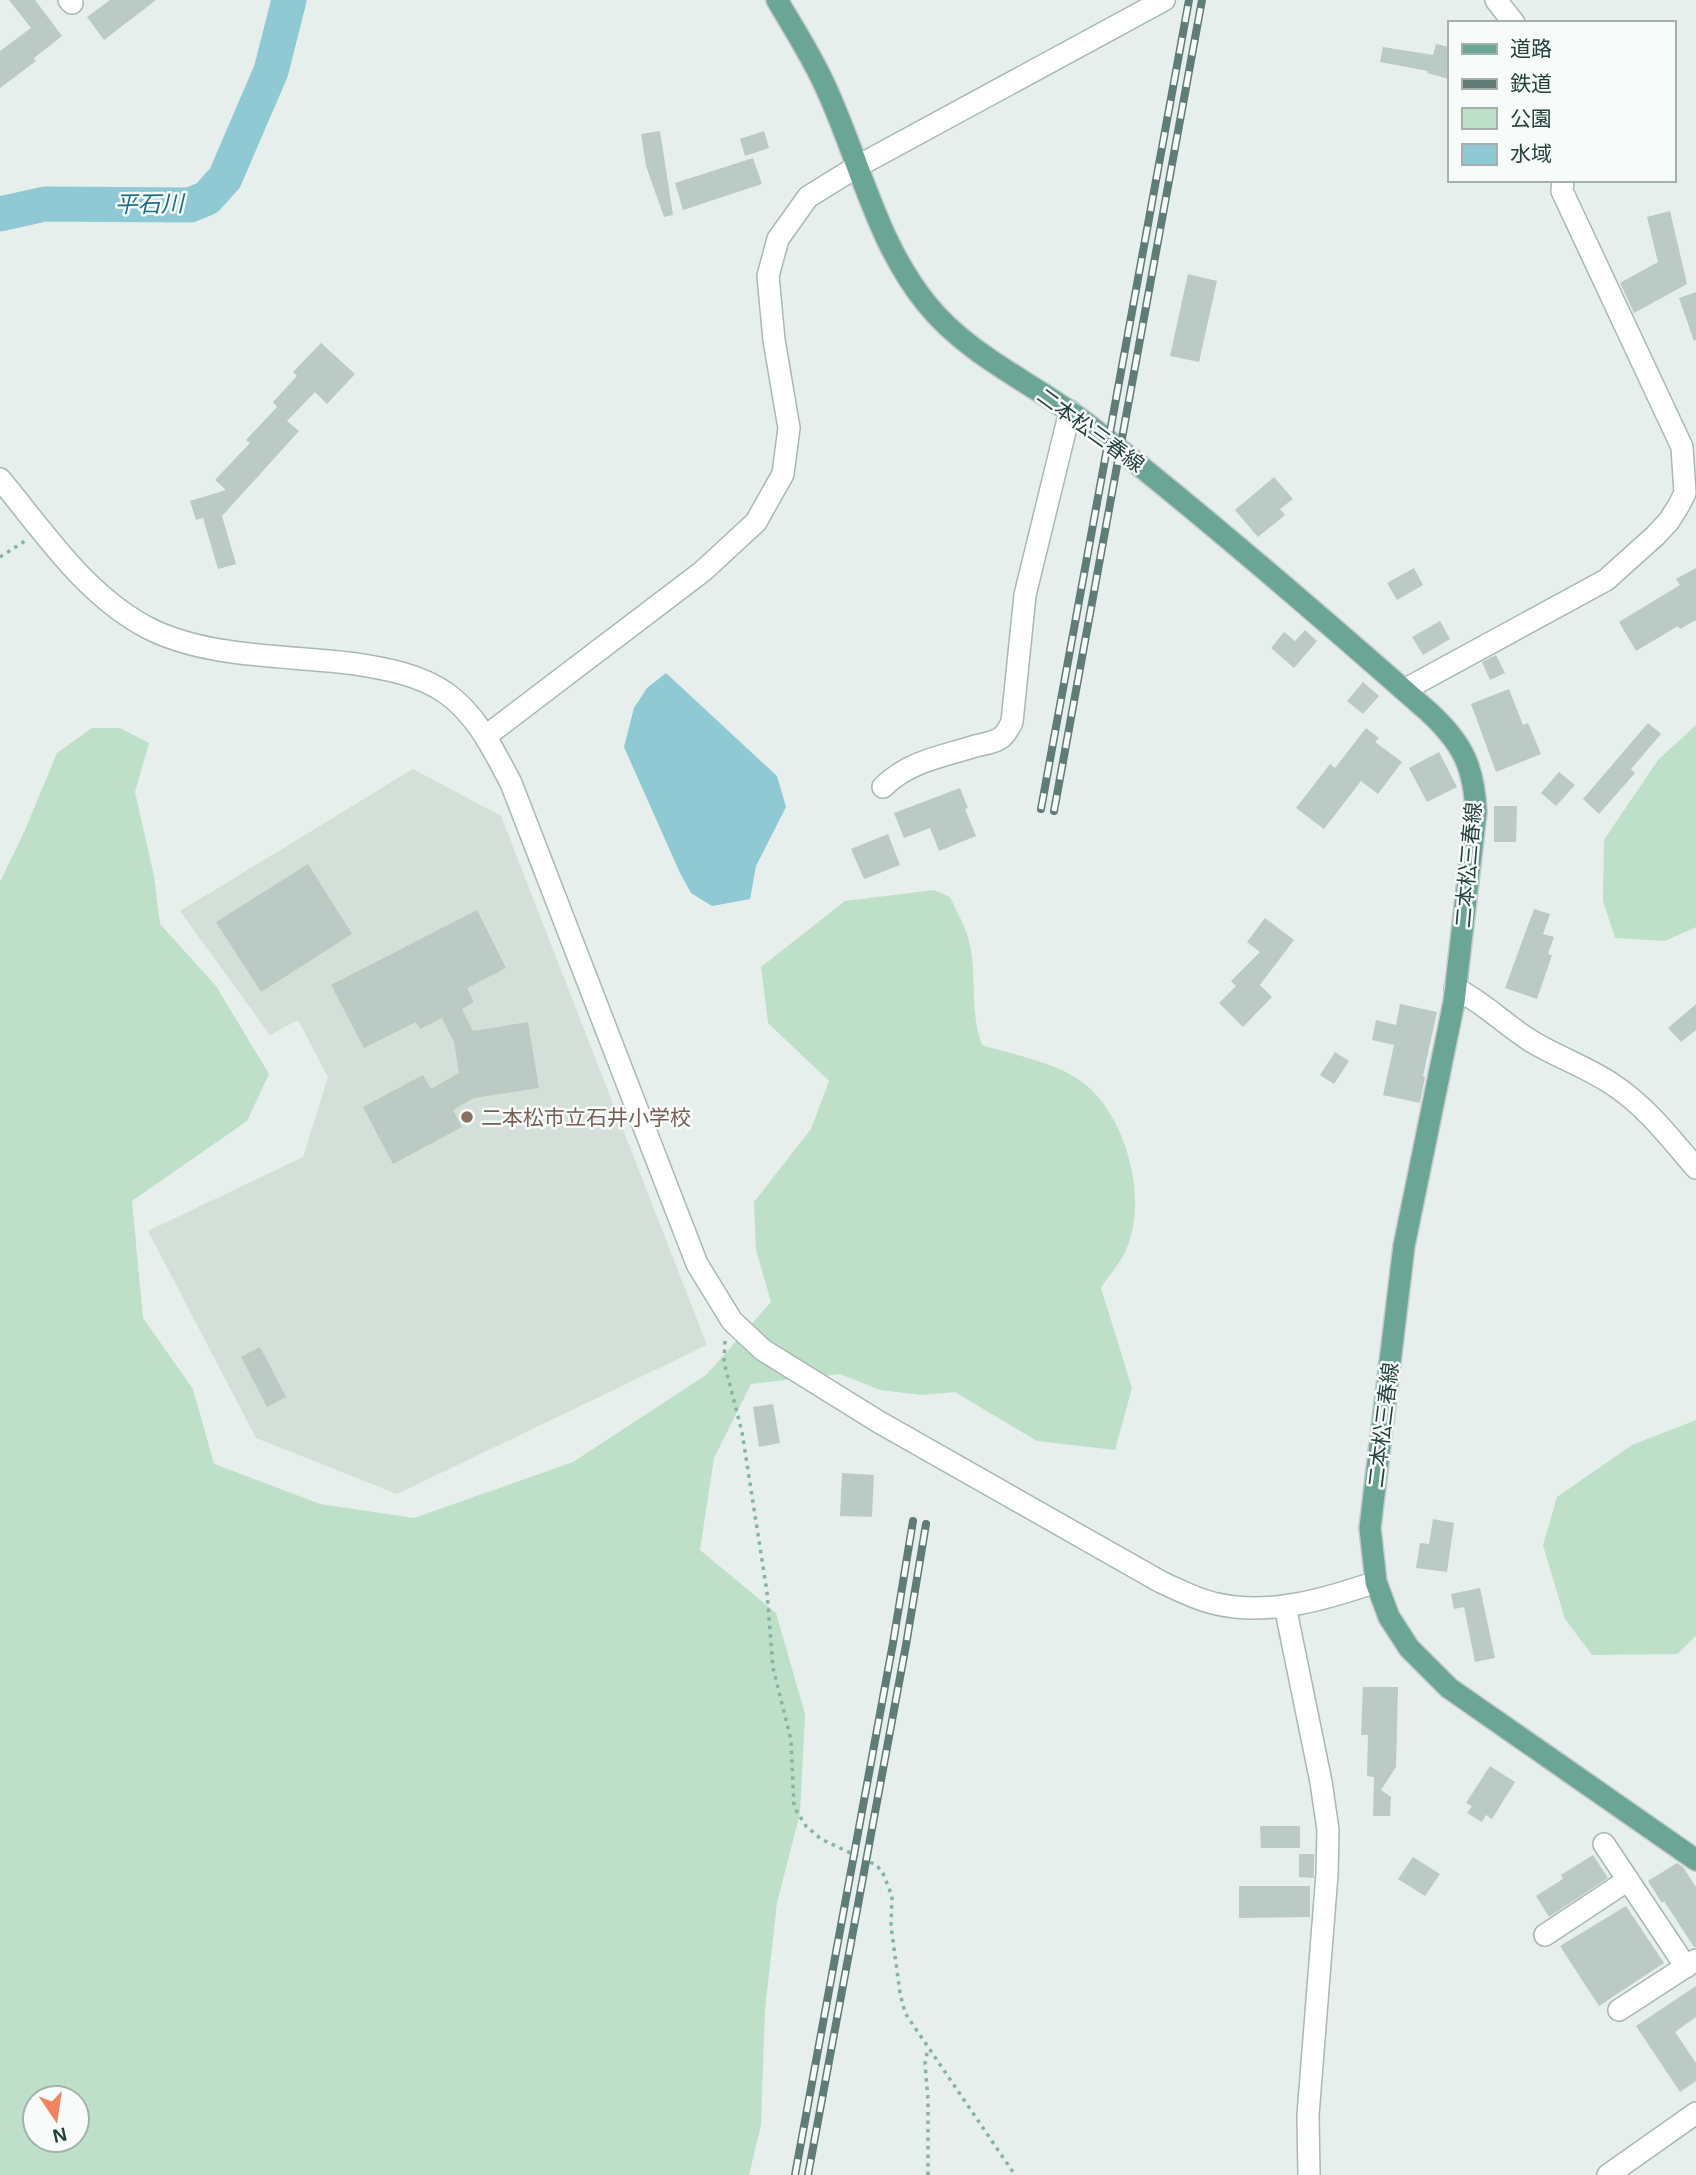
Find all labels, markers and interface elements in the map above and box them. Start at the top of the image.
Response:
legend [1448,21,1675,182]
text: 道路 [1510,37,1552,60]
text: 鉄道 [1510,72,1552,95]
text: 公園 [1510,107,1552,130]
text: 水域 [1510,142,1552,165]
water label: 平石川 [114,190,187,218]
street label: 二本松三春線 [1033,384,1149,476]
street label: 二本松三春線 [1451,801,1485,929]
place label: 二本松市立石井小学校 [481,1106,691,1129]
marker: 二本松市立石井小学校 [459,1109,475,1125]
street label: 二本松三春線 [1364,1361,1402,1489]
north arrow [21,2084,91,2154]
text: N [51,2123,69,2147]

